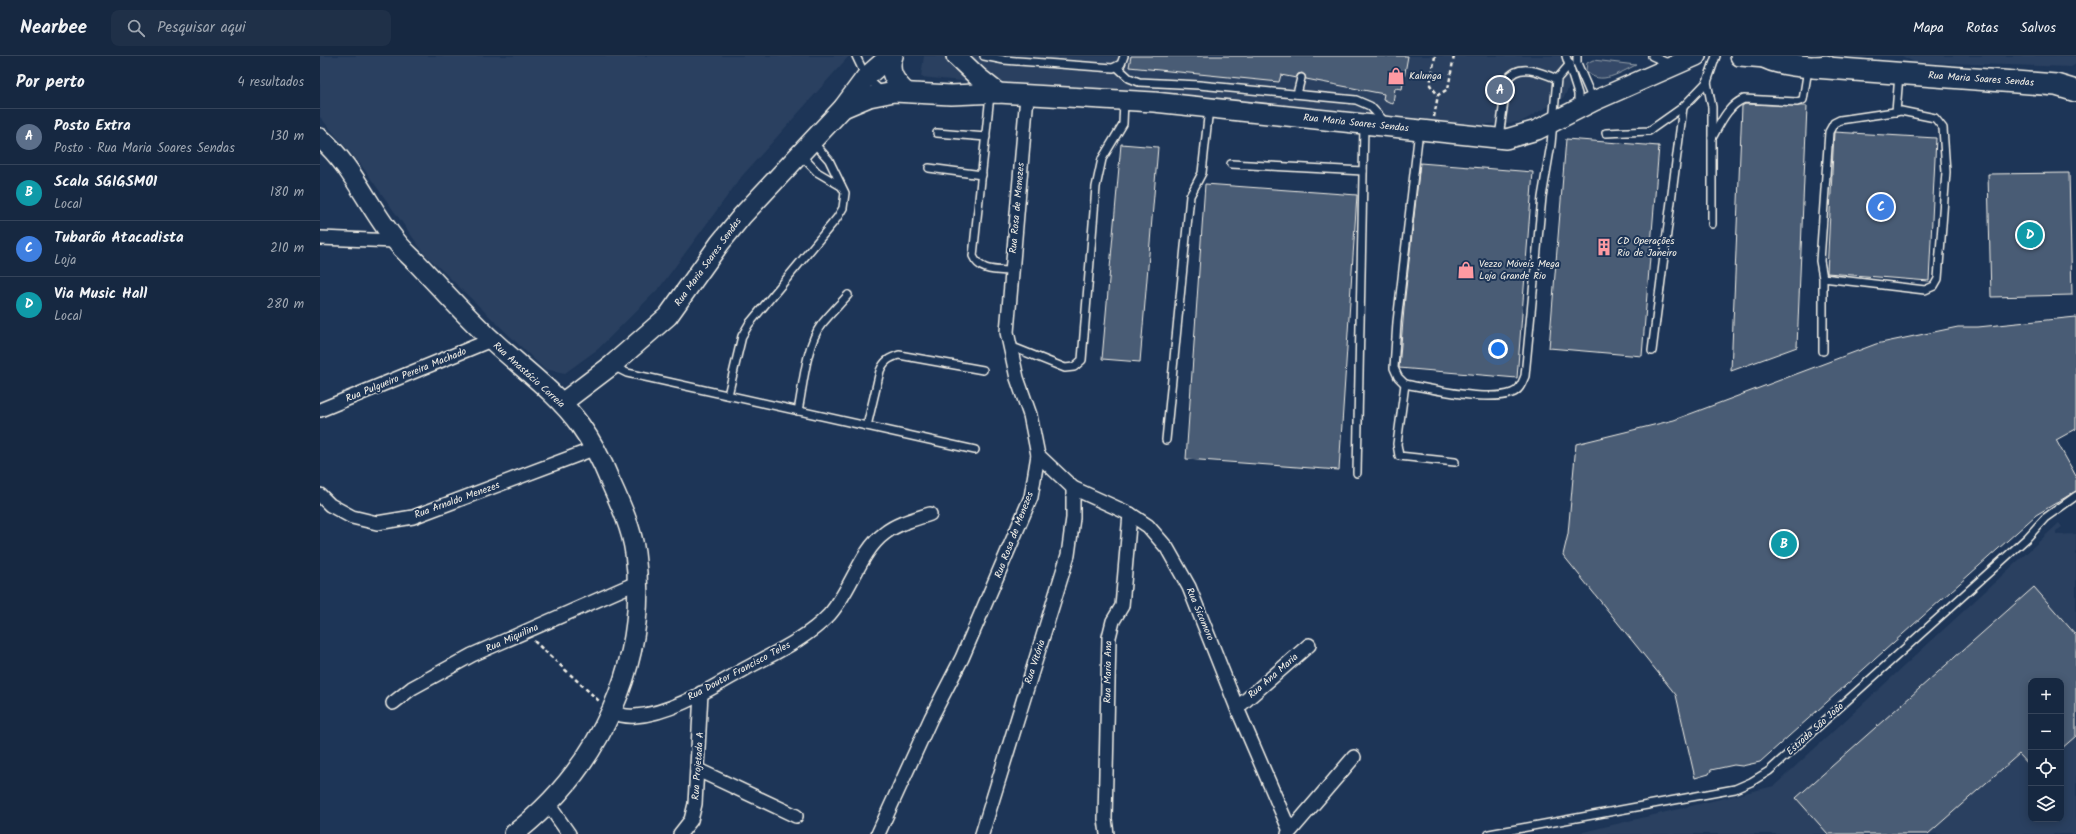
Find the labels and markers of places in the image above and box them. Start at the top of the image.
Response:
shop icon: Kalunga [1386,66,1406,86]
place label: Kalunga [1409,68,1442,84]
pin: A [1487,75,1513,105]
pin: C [1868,192,1894,222]
pin: D [2017,220,2043,250]
place label: CD Operações Rio de Janeiro [1617,233,1677,261]
building icon: CD Operações Rio de Janeiro [1594,237,1614,257]
place label: Vezzo Móveis Mega Loja Grande Rio [1479,256,1560,284]
shop icon: Vezzo Móveis Mega Loja Grande Rio [1456,260,1476,280]
pin: B [1771,529,1797,559]

